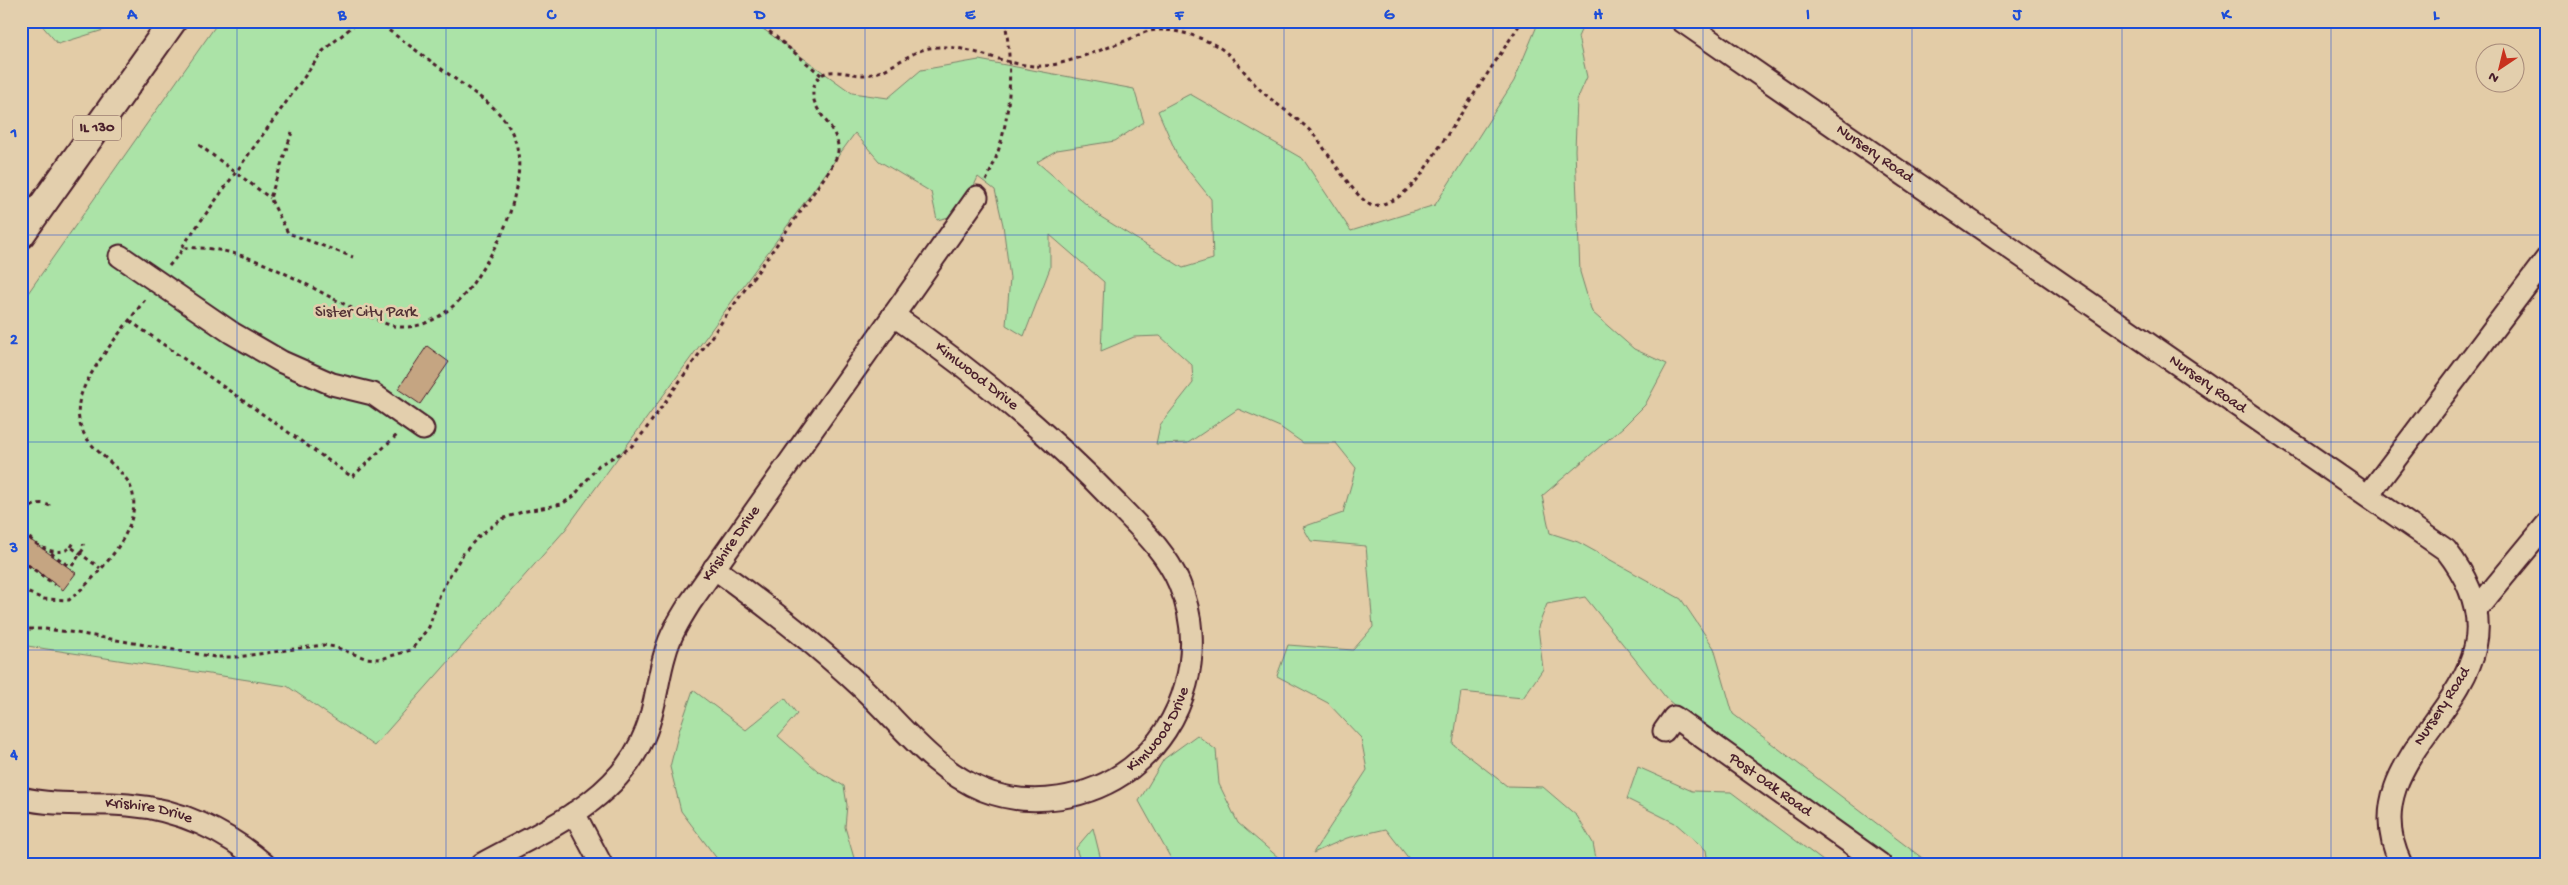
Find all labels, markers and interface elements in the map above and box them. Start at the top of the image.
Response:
text: A [126,7,138,26]
text: B [337,7,347,26]
text: C [546,7,557,26]
text: D [753,7,766,26]
text: E [965,7,976,26]
text: F [1174,7,1185,26]
text: G [1384,7,1395,26]
text: H [1593,7,1603,26]
text: I [1806,7,1810,26]
text: J [2012,7,2023,26]
text: K [2221,7,2233,26]
text: L [2433,7,2440,26]
north arrow [2476,42,2526,92]
text: N [2485,67,2503,86]
road number: IL 130 [73,116,121,140]
street label: Nursery Road [1832,121,1918,189]
text: 1 [10,125,17,144]
park label: Sister City Park [315,304,419,323]
text: 2 [10,332,18,351]
street label: Kimwood Drive [930,339,1022,416]
street label: Nursery Road [2165,351,2251,419]
street label: Krishire Drive [698,502,765,586]
text: 3 [9,540,18,559]
street label: Nursery Road [2411,663,2476,750]
street label: Kimwood Drive [1123,684,1194,777]
text: 4 [9,747,18,766]
street label: Post Oak Road [1724,749,1817,823]
street label: Krishire Drive [105,794,196,829]

